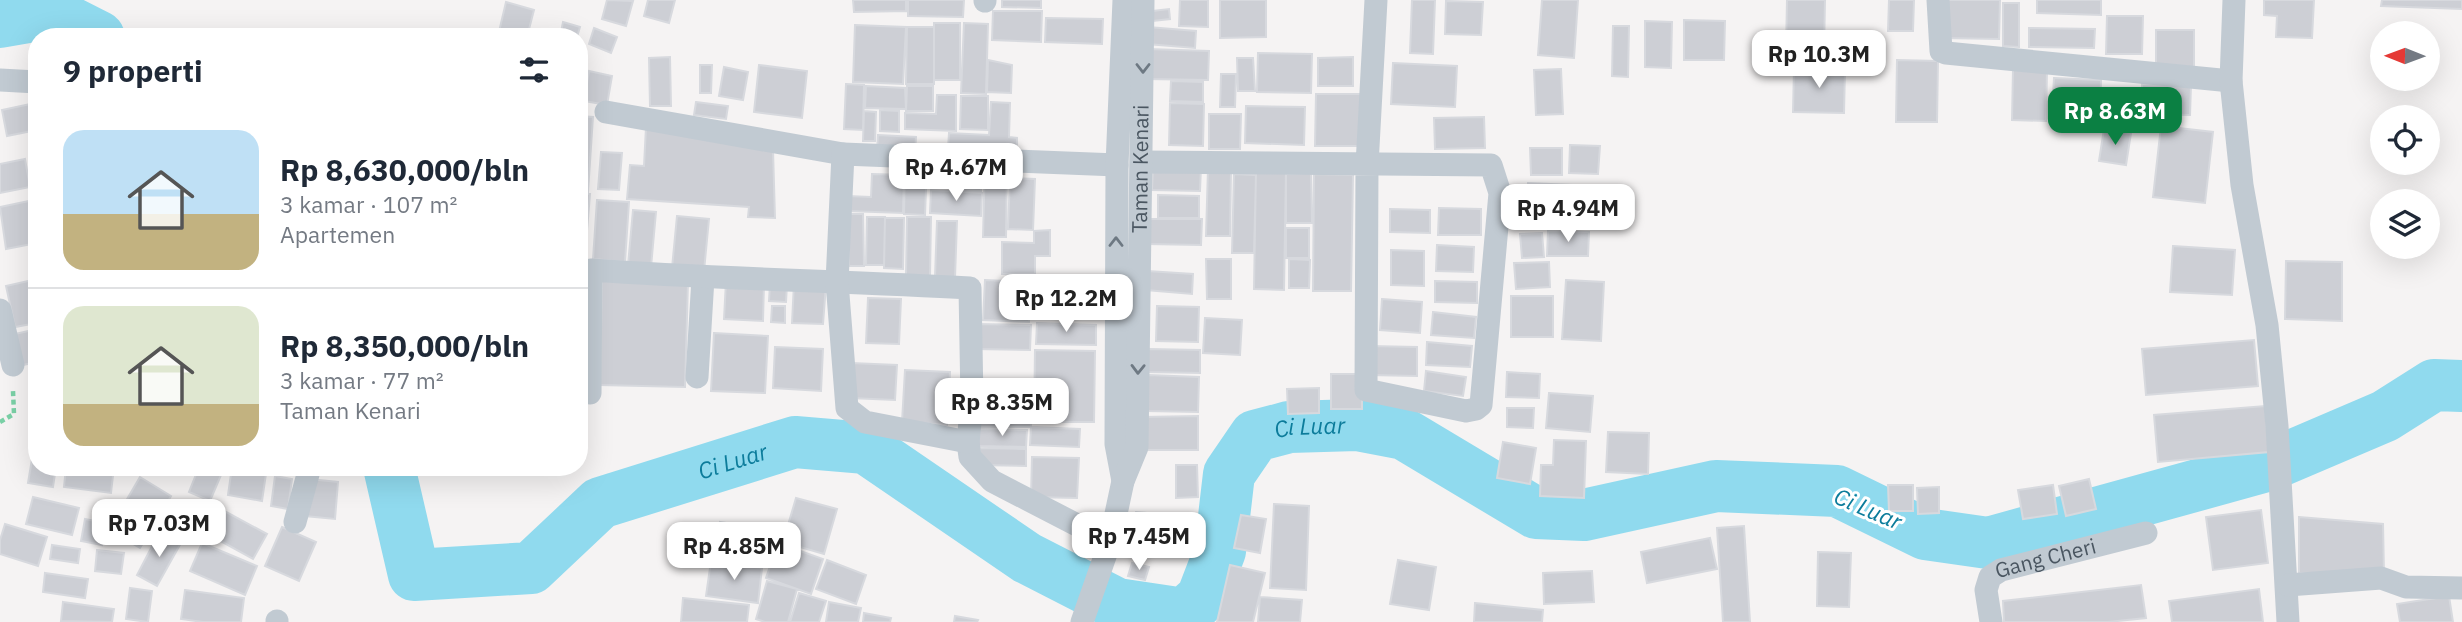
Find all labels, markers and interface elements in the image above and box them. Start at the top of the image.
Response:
north arrow [2370,21,2440,91]
map controls [2370,21,2440,259]
pin: Rp 10.3M [1747,31,1891,90]
text: Rp 10.3M [1768,38,1870,68]
text: 9 properti [63,51,203,90]
icon: filters [515,51,553,89]
one-way arrow [1135,63,1151,74]
pin: Rp 8.63M [2043,88,2187,147]
text: Rp 8.63M [2064,95,2166,125]
street label: Taman Kenari [1125,104,1155,233]
button: locate [2370,105,2440,175]
pin: Rp 4.67M [884,144,1028,203]
text: Rp 8,630,000/bln [280,150,529,189]
text: Rp 4.67M [905,151,1007,181]
icon: home [119,158,203,242]
pin: Rp 4.94M [1496,184,1640,244]
text: 3 kamar · 107 m² [280,189,458,219]
button: layers [2370,189,2440,259]
text: Rp 4.94M [1517,192,1619,222]
text: Apartemen [280,219,395,249]
one-way arrow [1108,236,1124,247]
pin: Rp 12.2M [994,274,1138,334]
text: Rp 12.2M [1015,282,1117,312]
text: Rp 8,350,000/bln [280,326,529,365]
icon: home [119,334,203,418]
one-way arrow [1130,364,1146,375]
text: 3 kamar · 77 m² [280,365,444,395]
pin: Rp 8.35M [930,378,1074,438]
text: Rp 8.35M [951,386,1053,416]
text: Taman Kenari [280,395,421,425]
water label: Ci Luar [1271,409,1346,444]
water label: Ci Luar [694,435,771,485]
water label: Ci Luar [1830,480,1907,536]
pin: Rp 7.03M [87,500,231,559]
text: Rp 7.03M [108,507,210,537]
pin: Rp 7.45M [1067,512,1211,572]
text: Rp 7.45M [1088,520,1190,550]
pin: Rp 4.85M [662,522,806,582]
text: Rp 4.85M [683,530,785,560]
street label: Gang Cheri [1992,531,2099,584]

